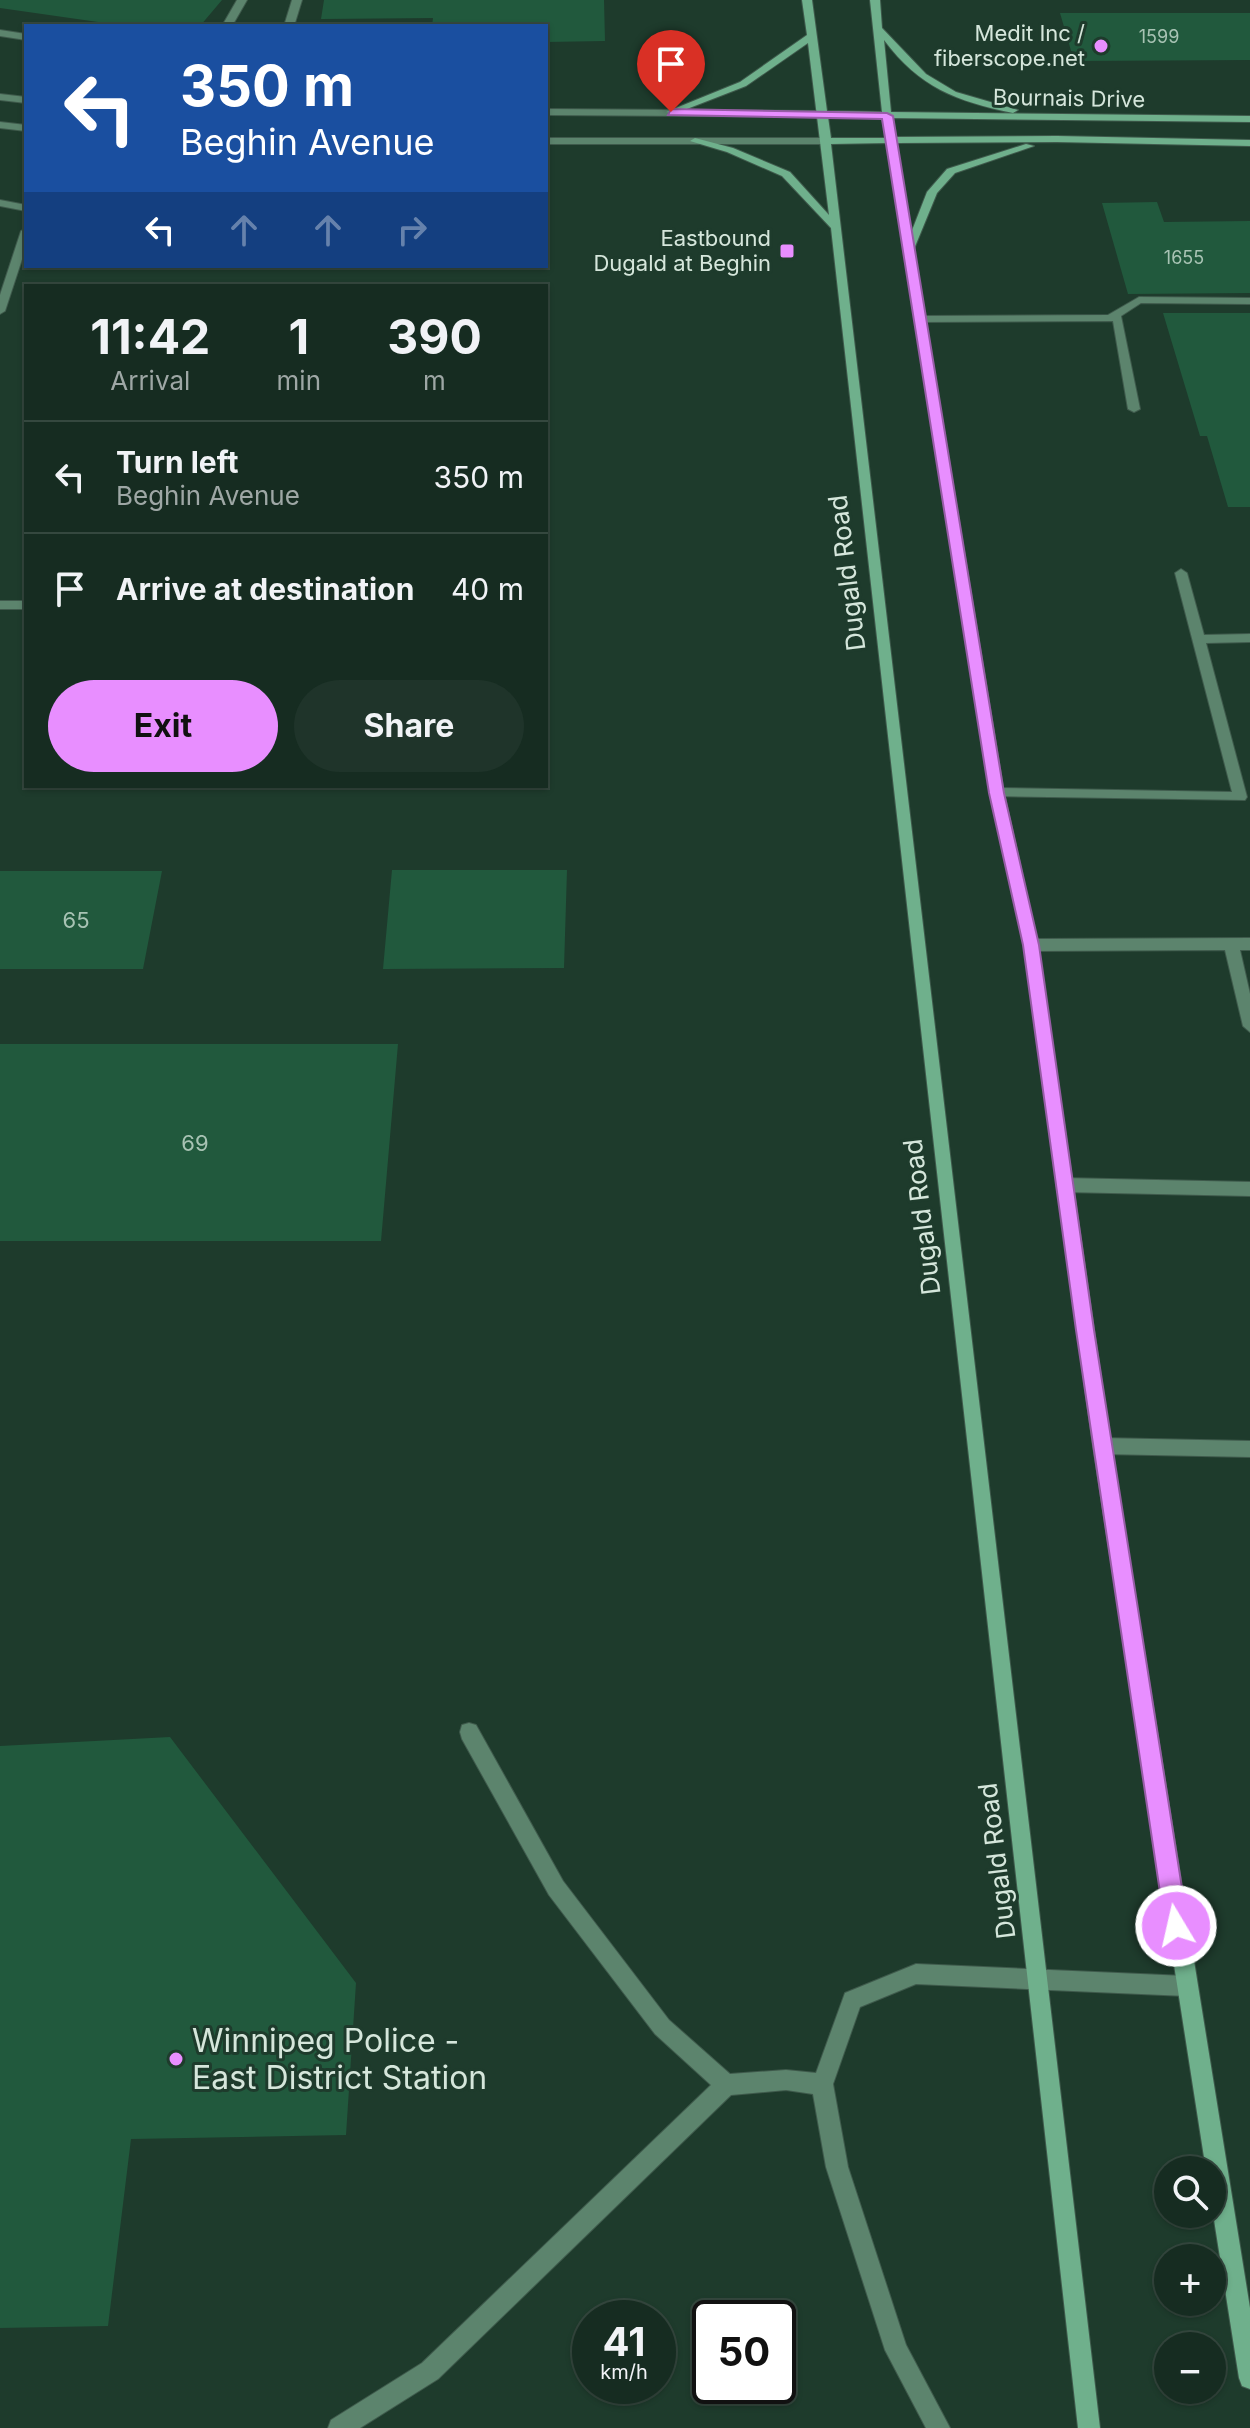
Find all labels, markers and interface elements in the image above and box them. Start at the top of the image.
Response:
place label: Medit Inc / fiberscope.net [934,20,1085,71]
house number: 1599 [1139,26,1179,47]
pin [637,30,705,112]
marker: Medit Inc / fiberscope.net [1092,37,1110,55]
icon: arrive [649,42,693,86]
text: 350 m [180,52,354,120]
icon: left [48,56,152,160]
street label: Bournais Drive [993,84,1145,112]
text: Beghin Avenue [180,120,434,164]
icon: left [138,208,182,252]
icon: ahead [222,208,266,252]
icon: ahead [306,208,350,252]
icon: right [390,208,434,252]
place label: Eastbound Dugald at Beghin [593,225,771,276]
marker: Eastbound Dugald at Beghin [778,242,796,260]
house number: 1655 [1164,247,1204,268]
text: 11:42 [90,307,210,366]
text: 1 [288,307,309,366]
text: 390 [387,307,482,366]
text: Arrival [110,365,190,396]
text: min [277,365,321,396]
text: m [423,365,446,396]
text: Turn left [116,444,238,480]
icon: left [48,455,92,499]
text: 350 m [434,459,524,495]
text: Beghin Avenue [116,480,300,511]
street label: Dugald Road [822,493,871,653]
icon: arrive [48,567,92,611]
text: Arrive at destination [116,571,414,607]
text: 40 m [451,571,524,607]
button: Exit [48,680,278,772]
button: Share [294,680,524,772]
house number: 65 [62,907,90,933]
house number: 69 [181,1130,209,1156]
street label: Dugald Road [897,1137,946,1297]
street label: Dugald Road [972,1781,1021,1941]
position arrow [1134,1884,1218,1968]
place label: Winnipeg Police - East District Station [192,2021,487,2097]
marker: Winnipeg Police - East District Station [167,2050,185,2068]
map controls [1154,2156,1226,2404]
button: search [1154,2156,1226,2228]
button: + [1154,2244,1226,2316]
speed limit sign: 50 [692,2300,796,2404]
text: 41 [603,2317,645,2366]
button: − [1154,2332,1226,2404]
text: km/h [600,2360,648,2384]

